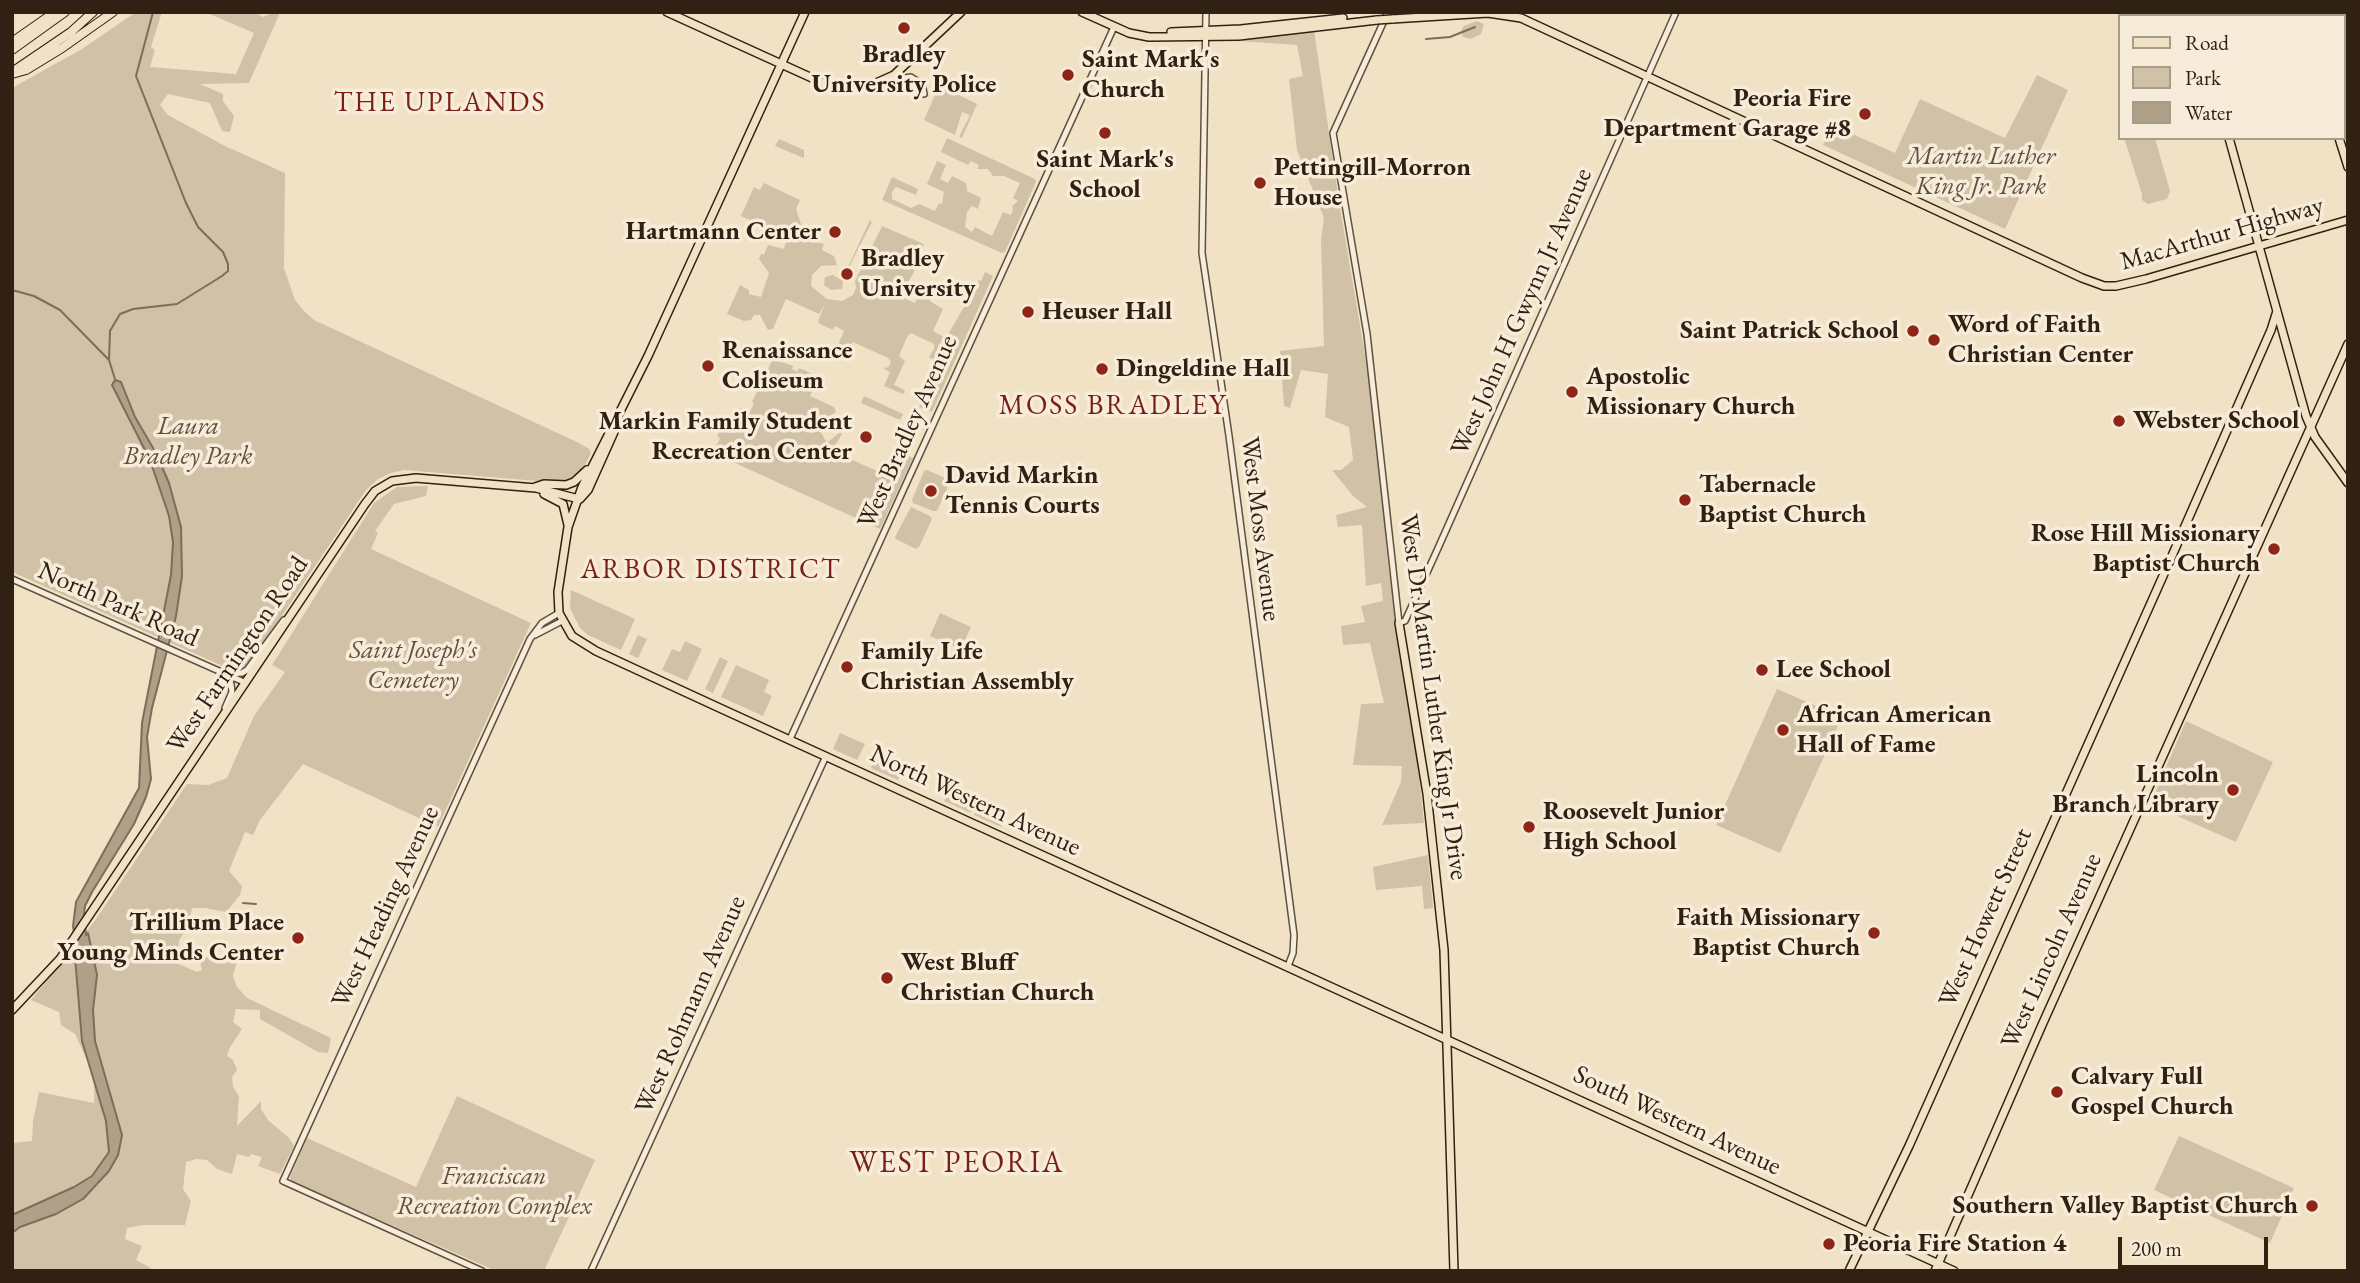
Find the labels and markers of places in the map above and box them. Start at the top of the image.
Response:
marker: Bradley University Police [896,20,912,36]
place label: Bradley University Police [812,39,996,100]
place label: Saint Mark's Church [1082,44,1219,106]
marker: Saint Mark's Church [1060,67,1076,83]
place label: Peoria Fire Department Garage #8 [1604,83,1851,144]
marker: Peoria Fire Department Garage #8 [1857,106,1873,122]
marker: Saint Mark's School [1097,125,1113,141]
place label: Saint Mark's School [1036,144,1174,206]
place label: Pettingill-Morron House [1274,152,1471,214]
marker: Pettingill-Morron House [1252,175,1268,191]
place label: Hartmann Center [625,216,821,248]
marker: Hartmann Center [827,224,843,240]
place label: Bradley University [861,243,975,304]
marker: Bradley University [839,266,855,282]
place label: Heuser Hall [1042,296,1172,328]
marker: Heuser Hall [1020,304,1036,320]
place label: Word of Faith Christian Center [1948,309,2133,370]
place label: Saint Patrick School [1680,315,1899,347]
marker: Saint Patrick School [1905,323,1921,339]
marker: Word of Faith Christian Center [1926,332,1942,348]
place label: Renaissance Coliseum [722,335,853,396]
place label: Dingeldine Hall [1116,353,1290,385]
marker: Renaissance Coliseum [700,358,716,374]
marker: Dingeldine Hall [1094,361,1110,377]
place label: Apostolic Missionary Church [1586,361,1795,422]
marker: Apostolic Missionary Church [1564,384,1580,400]
place label: Webster School [2133,405,2299,437]
place label: Markin Family Student Recreation Center [599,406,852,467]
marker: Webster School [2111,413,2127,429]
marker: Markin Family Student Recreation Center [858,429,874,445]
place label: David Markin Tennis Courts [945,460,1100,522]
place label: Tabernacle Baptist Church [1699,469,1866,530]
marker: David Markin Tennis Courts [923,483,939,499]
marker: Tabernacle Baptist Church [1677,492,1693,508]
place label: Rose Hill Missionary Baptist Church [2031,518,2260,580]
marker: Rose Hill Missionary Baptist Church [2266,541,2282,557]
place label: Family Life Christian Assembly [861,636,1074,698]
place label: Lee School [1776,654,1891,686]
marker: Family Life Christian Assembly [839,659,855,675]
marker: Lee School [1754,662,1770,678]
place label: African American Hall of Fame [1797,699,1991,760]
marker: African American Hall of Fame [1775,722,1791,738]
place label: Lincoln Branch Library [2052,759,2219,820]
marker: Lincoln Branch Library [2225,782,2241,798]
place label: Roosevelt Junior High School [1543,796,1724,858]
marker: Roosevelt Junior High School [1521,819,1537,835]
place label: Faith Missionary Baptist Church [1677,902,1860,964]
place label: Trillium Place Young Minds Center [57,907,284,968]
marker: Faith Missionary Baptist Church [1866,925,1882,941]
marker: Trillium Place Young Minds Center [290,930,306,946]
place label: West Bluff Christian Church [901,947,1094,1009]
marker: West Bluff Christian Church [879,970,895,986]
place label: Calvary Full Gospel Church [2071,1061,2234,1122]
marker: Calvary Full Gospel Church [2049,1084,2065,1100]
place label: Southern Valley Baptist Church [1953,1190,2298,1222]
marker: Southern Valley Baptist Church [2304,1198,2320,1214]
place label: Peoria Fire Station 4 [1843,1228,2066,1260]
marker: Peoria Fire Station 4 [1821,1236,1837,1252]

